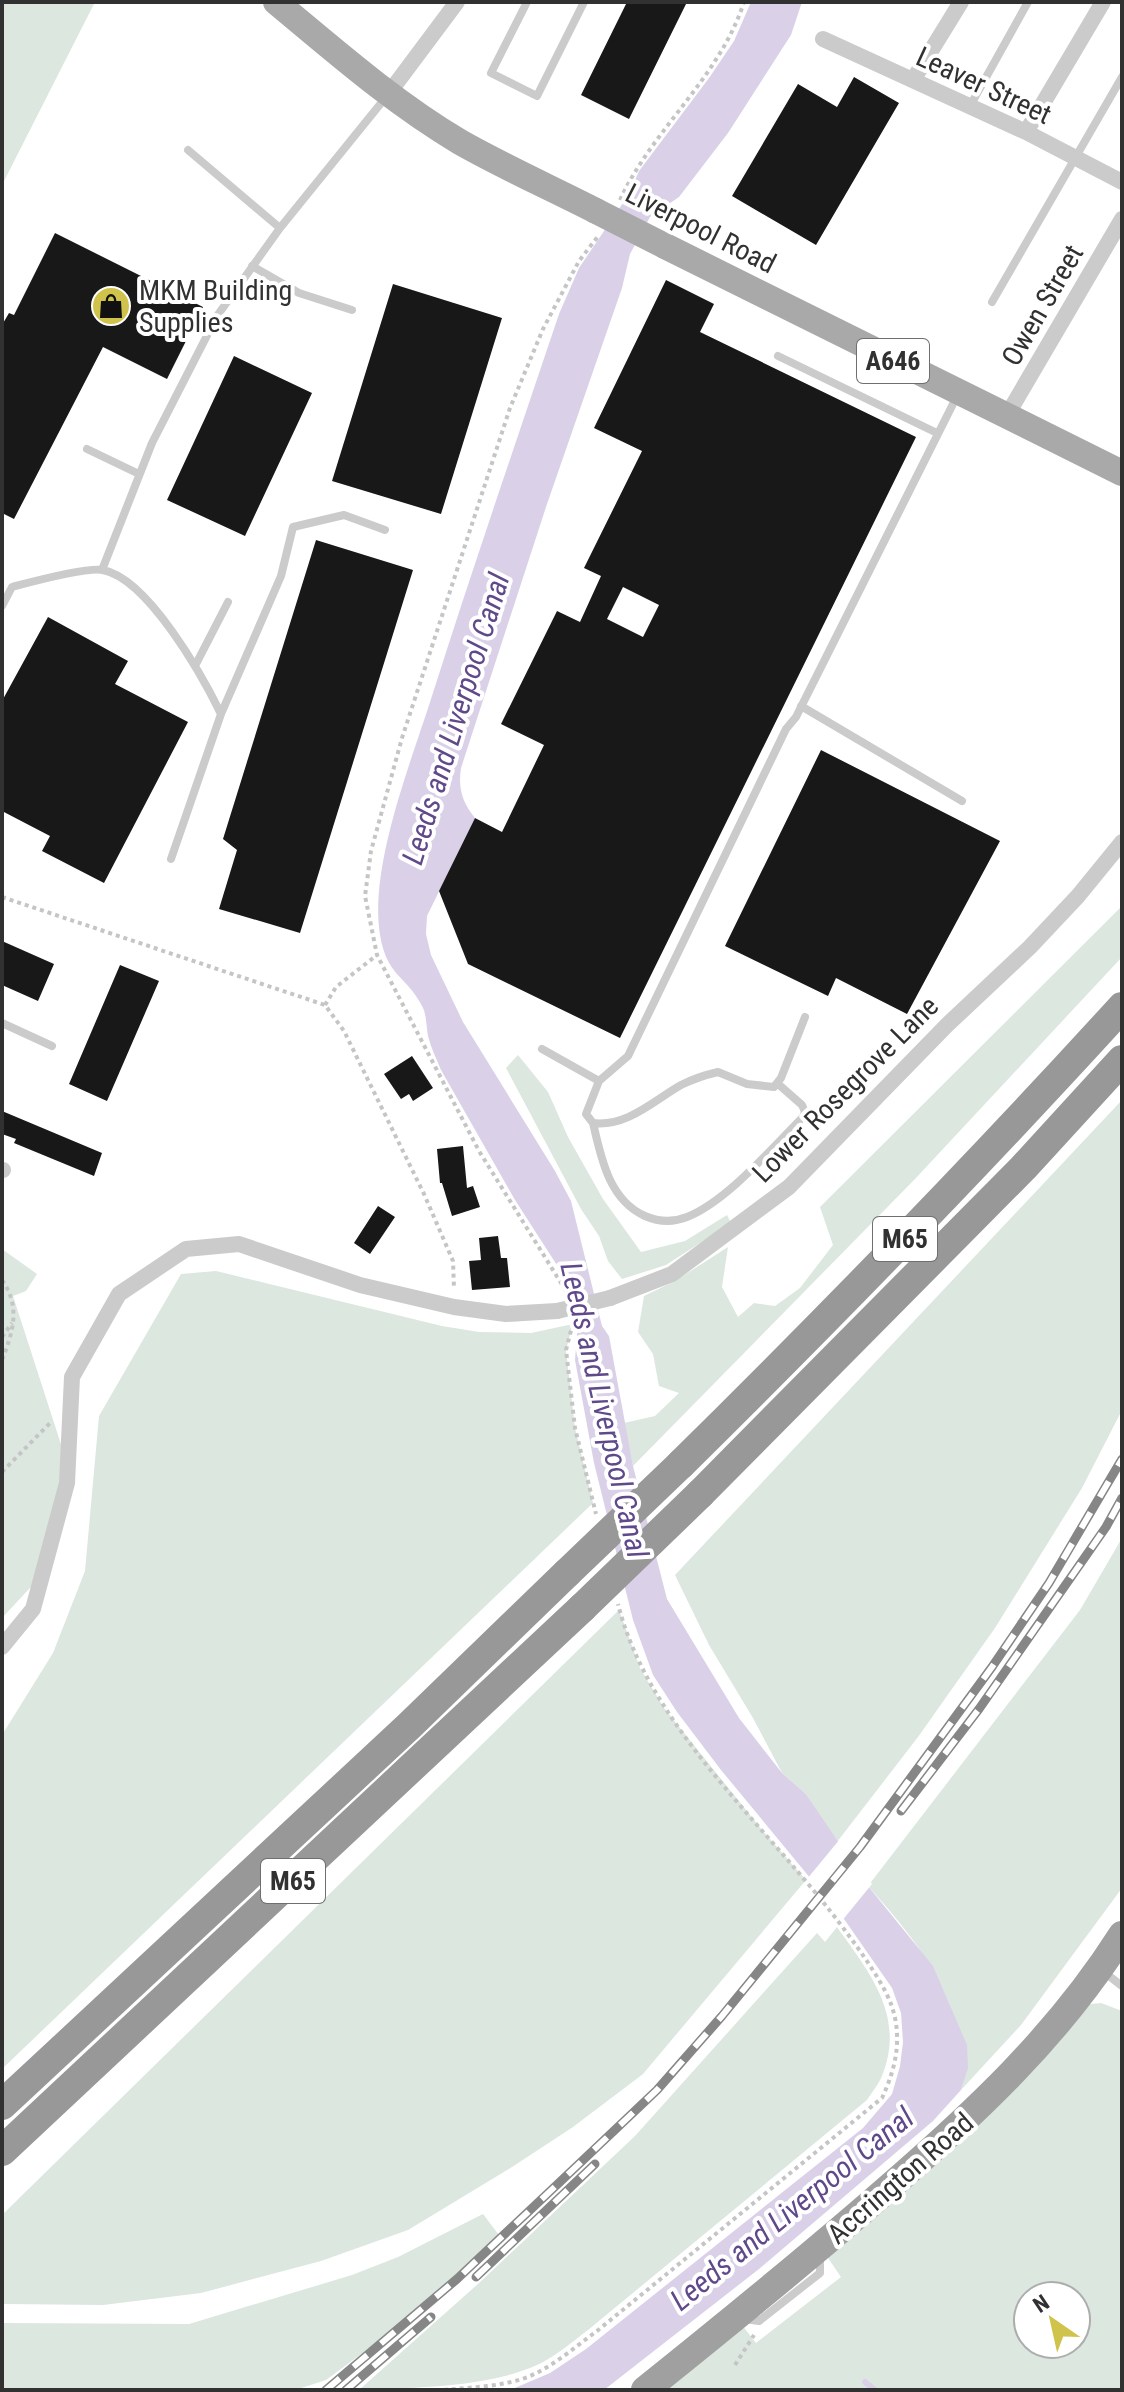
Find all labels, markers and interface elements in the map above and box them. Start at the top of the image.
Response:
street label: Leaver Street [911,40,1057,131]
street label: Liverpool Road [620,176,781,280]
street label: Owen Street [995,239,1090,371]
place label: MKM Building Supplies [139,274,292,339]
shop icon: MKM Building Supplies [90,285,132,327]
road number: A646 [857,339,929,383]
water label: Leeds and Liverpool Canal [395,569,517,869]
street label: Lower Rosegrove Lane [746,990,945,1189]
road number: M65 [873,1217,937,1261]
water label: Leeds and Liverpool Canal [553,1259,656,1561]
road number: M65 [261,1859,325,1903]
water label: Leeds and Liverpool Canal [663,2100,920,2317]
street label: Accrington Road [821,2106,980,2251]
north arrow [1012,2280,1092,2360]
text: N [1029,2290,1054,2318]

